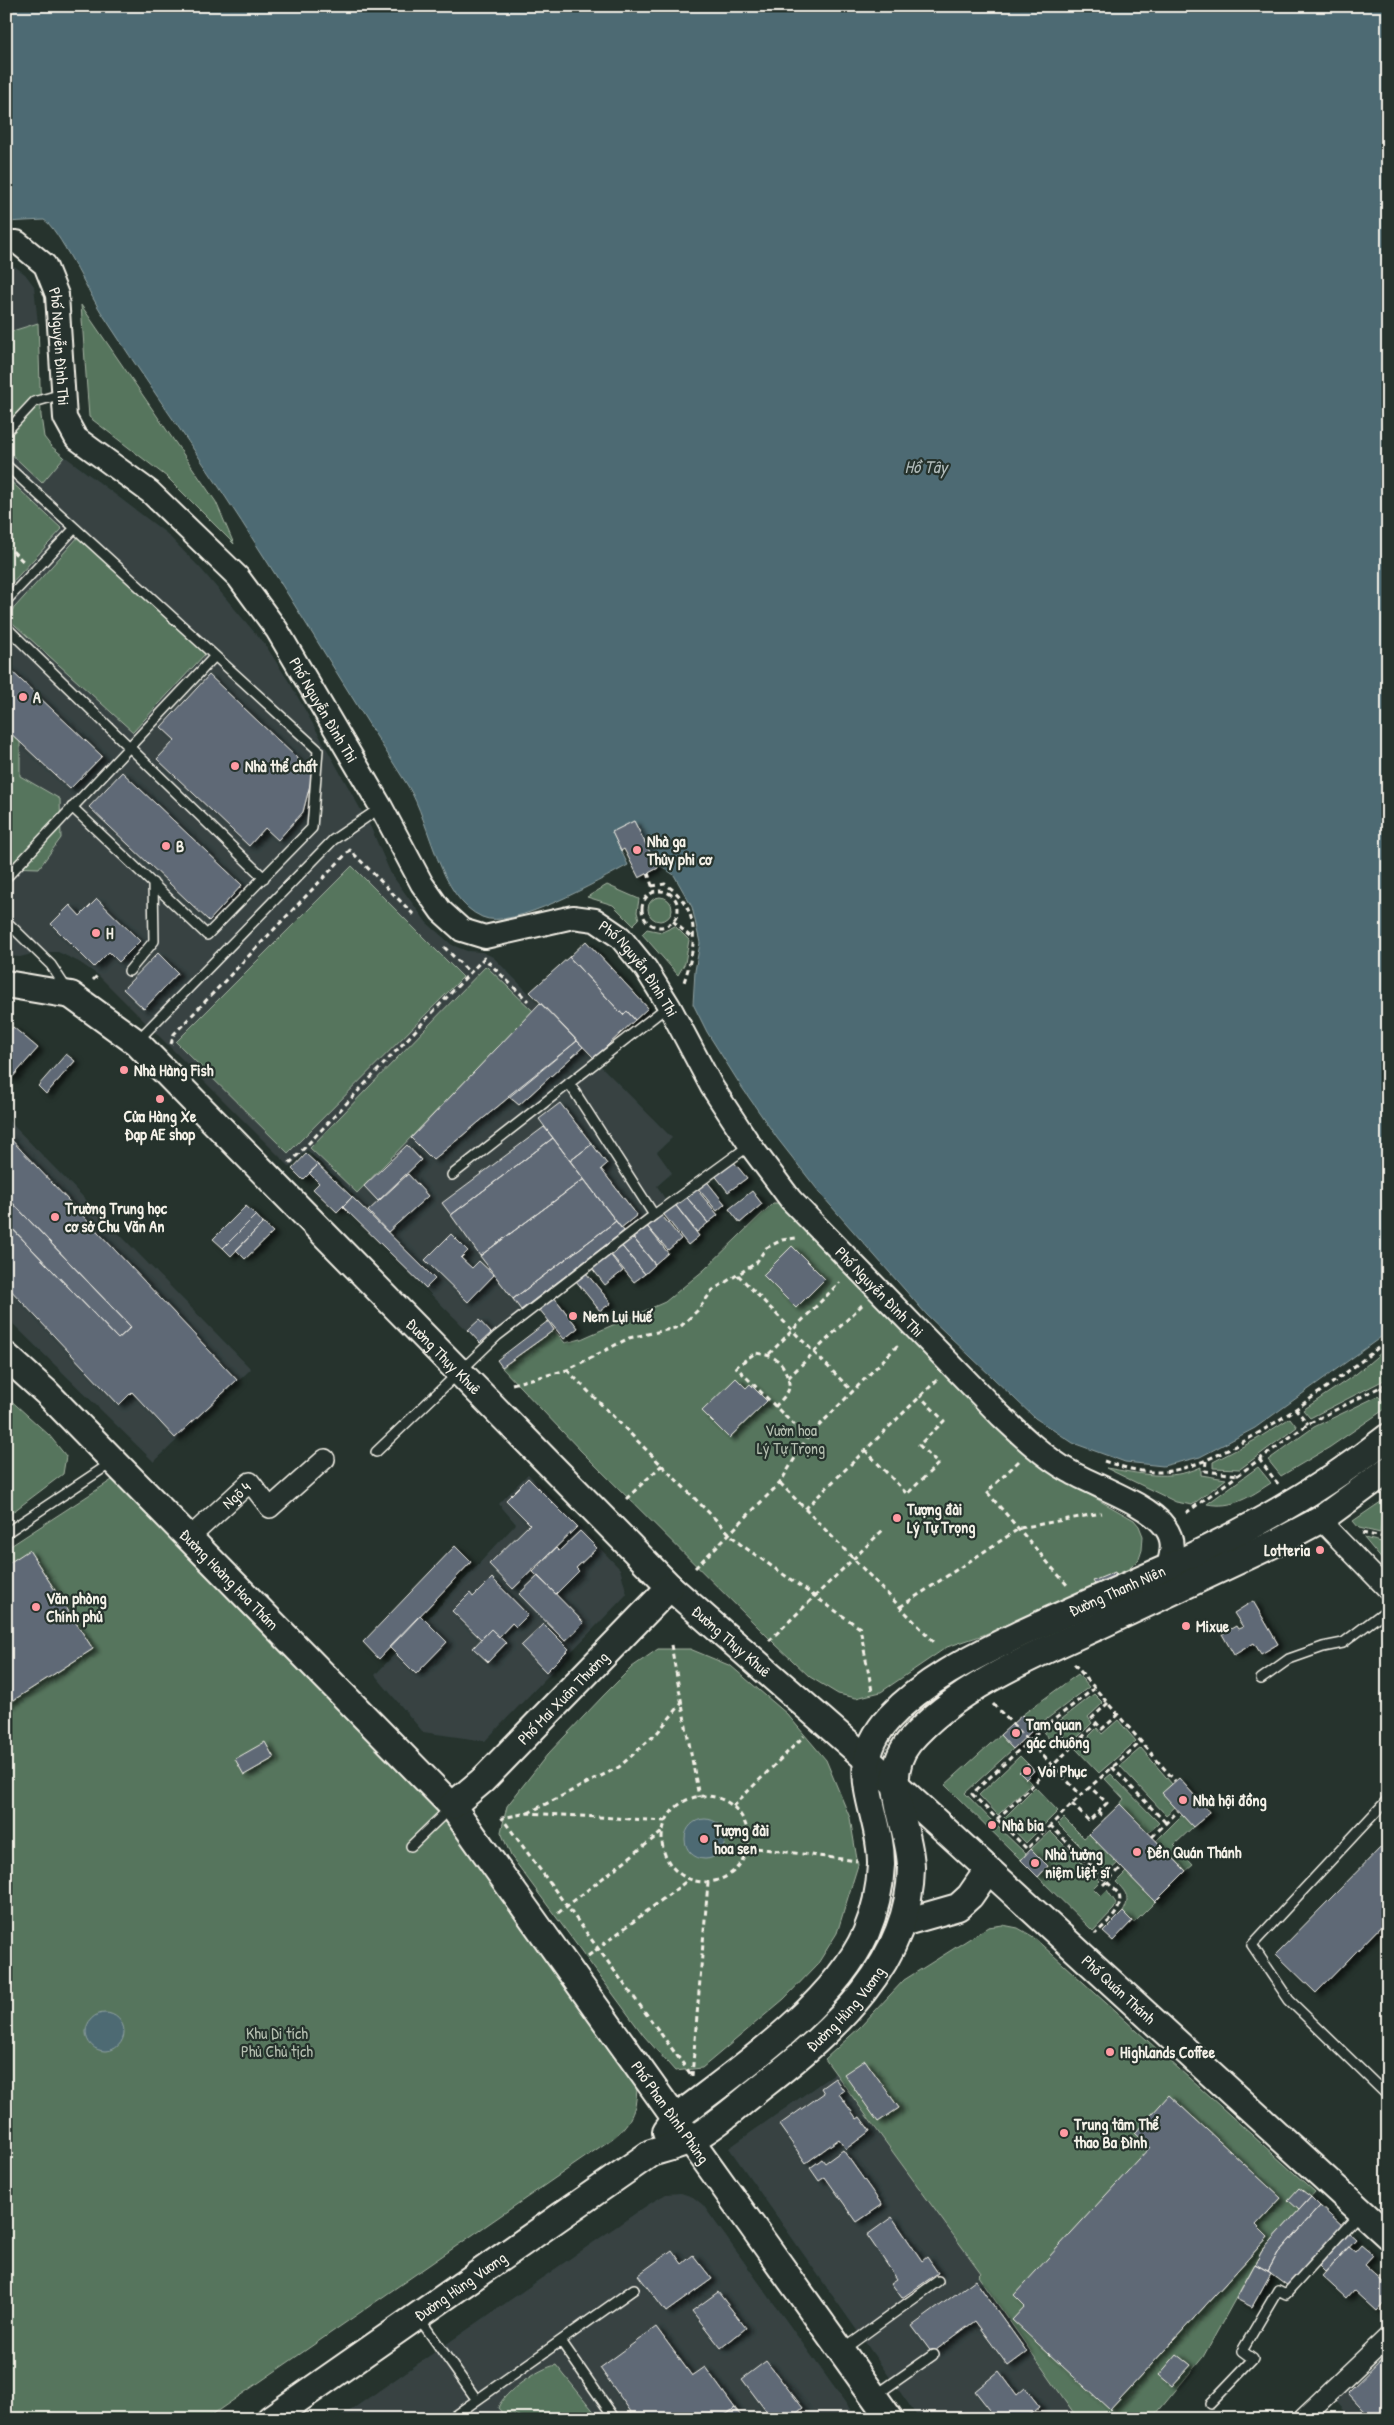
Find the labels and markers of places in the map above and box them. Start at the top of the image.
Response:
place label: A [33,686,41,708]
marker: A [17,691,29,703]
place label: Nhà thể chất [245,755,318,777]
marker: Nhà thể chất [229,760,241,772]
place label: Nhà ga Thủy phi cơ [646,830,713,871]
place label: B [176,835,184,857]
marker: B [160,840,172,852]
marker: Nhà ga Thủy phi cơ [631,844,643,856]
place label: H [106,922,114,944]
marker: H [90,927,102,939]
place label: Nhà Hàng Fish [134,1059,214,1082]
marker: Nhà Hàng Fish [118,1064,130,1076]
marker: Cửa Hàng Xe Đạp AE shop [154,1093,166,1105]
place label: Cửa Hàng Xe Đạp AE shop [124,1105,197,1146]
place label: Trường Trung học cơ sở Chu Văn An [64,1197,168,1237]
marker: Trường Trung học cơ sở Chu Văn An [49,1211,61,1223]
place label: Nem Lụi Huế [583,1305,654,1327]
marker: Nem Lụi Huế [567,1310,579,1322]
place label: Tượng đài Lý Tự Trọng [906,1498,975,1539]
marker: Tượng đài Lý Tự Trọng [891,1512,903,1524]
place label: Lotteria [1264,1539,1311,1561]
marker: Lotteria [1314,1544,1326,1556]
place label: Văn phòng Chính phủ [46,1587,107,1628]
marker: Văn phòng Chính phủ [30,1601,42,1613]
place label: Mixue [1196,1615,1230,1637]
marker: Mixue [1180,1620,1192,1632]
place label: Tam quan gác chuông [1025,1713,1089,1754]
marker: Tam quan gác chuông [1010,1727,1022,1739]
place label: Voi Phục [1037,1760,1088,1782]
marker: Voi Phục [1021,1765,1033,1777]
place label: Nhà hội đồng [1193,1789,1267,1812]
marker: Nhà hội đồng [1177,1794,1189,1806]
place label: Nhà bia [1002,1814,1044,1836]
place label: Tượng đài hoa sen [713,1819,769,1859]
marker: Nhà bia [986,1819,998,1831]
marker: Tượng đài hoa sen [698,1833,710,1845]
place label: Đền Quán Thánh [1147,1841,1242,1863]
place label: Nhà tưởng niệm liệt sĩ [1045,1843,1111,1883]
marker: Đền Quán Thánh [1131,1846,1143,1858]
marker: Nhà tưởng niệm liệt sĩ [1029,1857,1041,1869]
place label: Highlands Coffee [1120,2041,1216,2064]
marker: Highlands Coffee [1104,2046,1116,2058]
place label: Trung tâm Thể thao Ba Đình [1073,2113,1160,2153]
marker: Trung tâm Thể thao Ba Đình [1058,2127,1070,2139]

